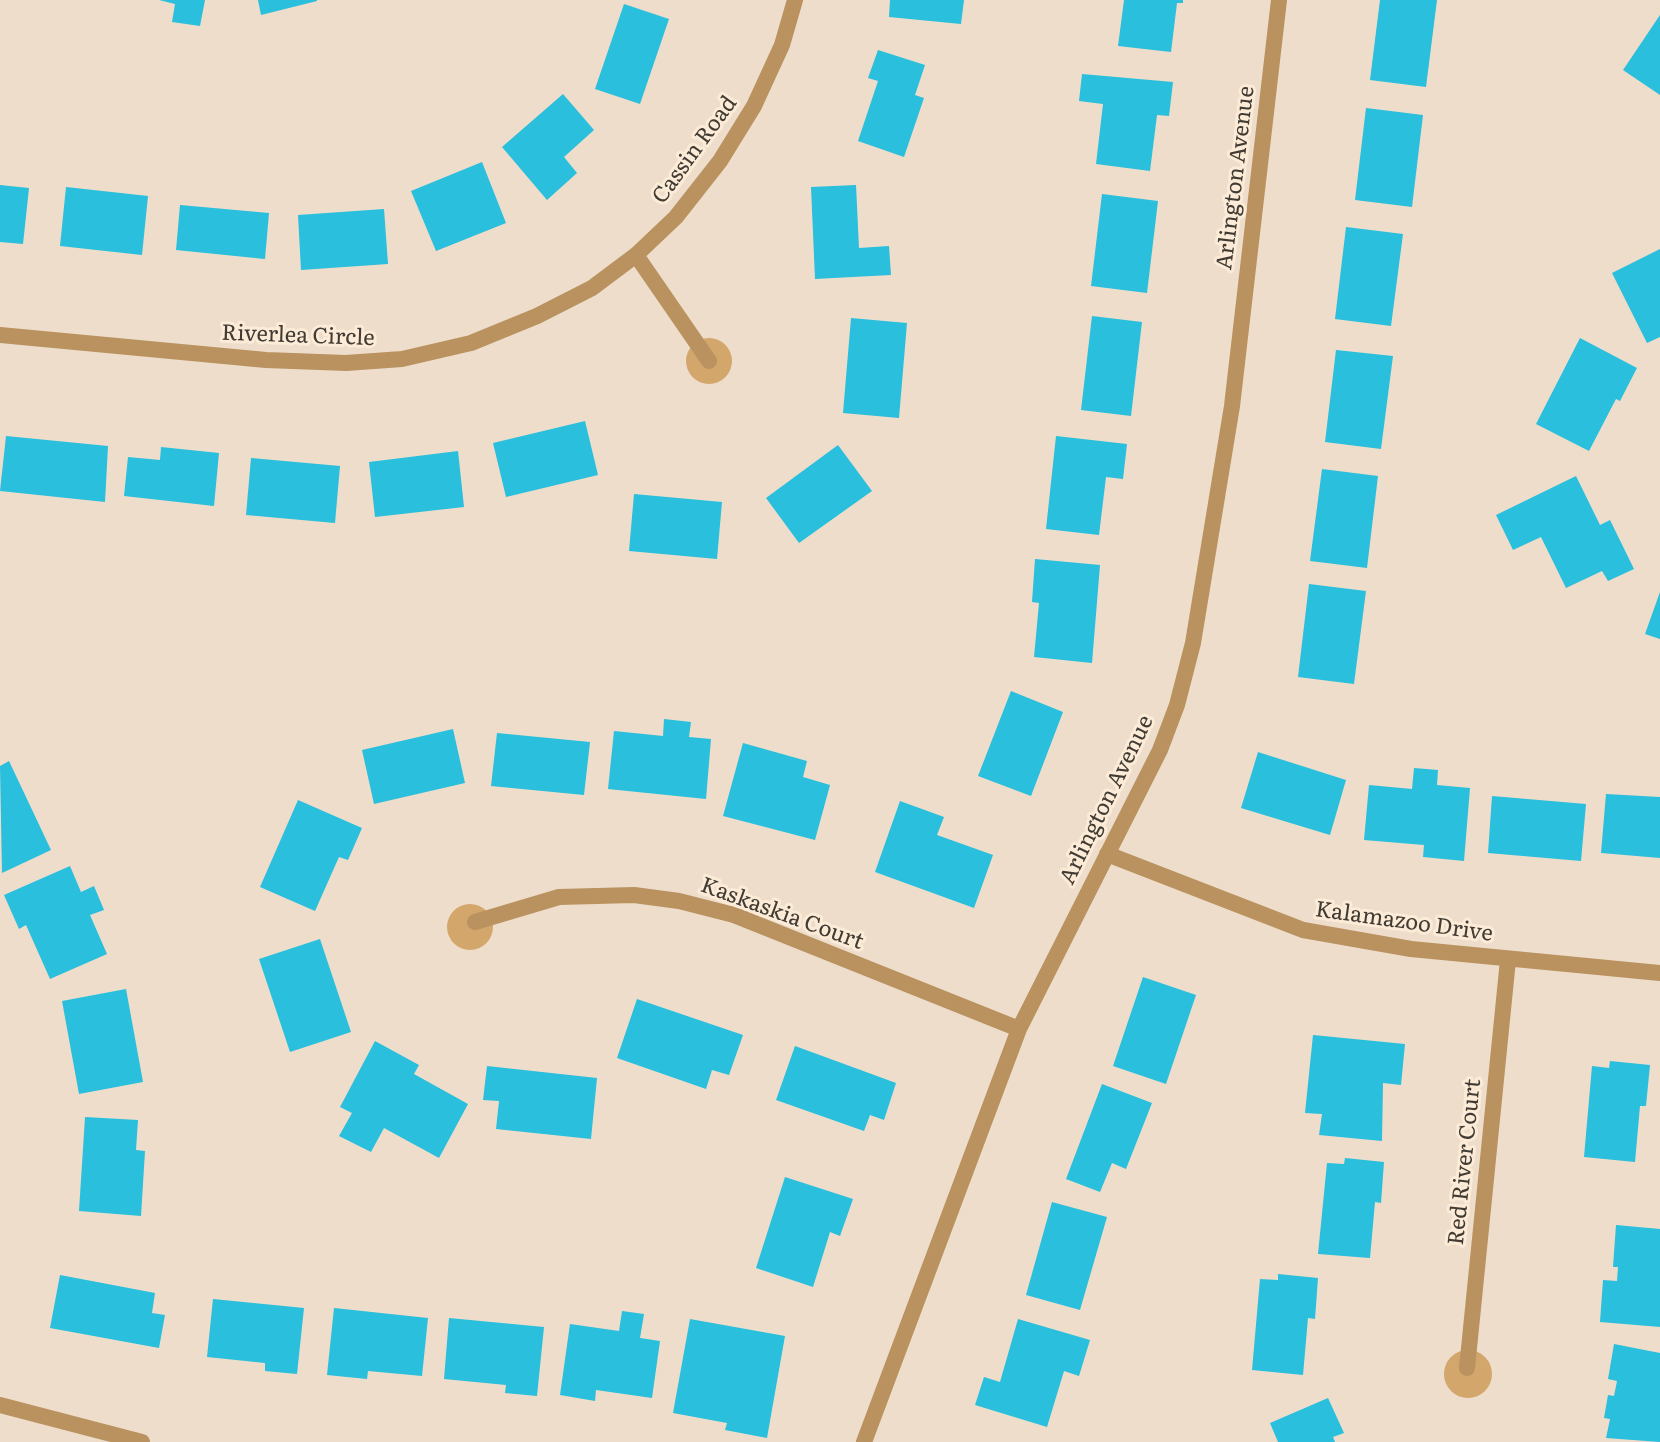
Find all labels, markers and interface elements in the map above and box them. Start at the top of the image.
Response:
street label: Arlington Avenue [1212,85,1260,271]
street label: Cassin Road [647,91,743,209]
street label: Riverlea Circle [221,320,375,352]
street label: Arlington Avenue [1055,711,1159,889]
street label: Kaskaskia Court [697,872,867,956]
street label: Kalamazoo Drive [1314,896,1494,948]
street label: Red River Court [1443,1078,1487,1246]

